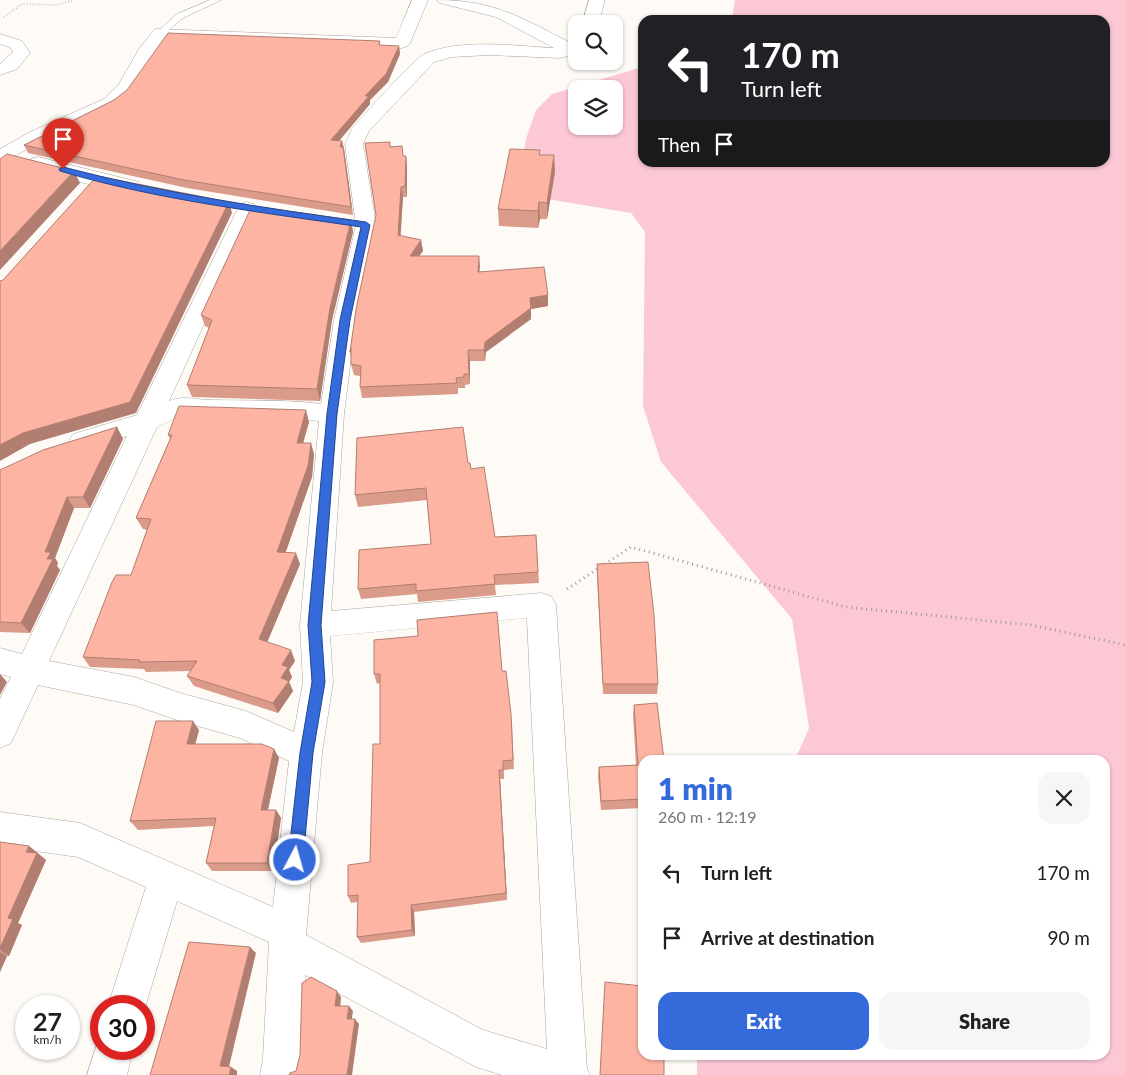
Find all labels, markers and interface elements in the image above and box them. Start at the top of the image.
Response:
map controls [568,15,623,135]
button: search [568,15,623,70]
text: 170 m [741,33,840,75]
icon: left [658,35,723,100]
text: Turn left [741,75,822,102]
button: layers [568,80,623,135]
pin [42,118,84,169]
icon: arrive [49,125,77,153]
icon: arrive [710,130,738,158]
text: Then [658,133,700,156]
text: 1 min [658,770,733,806]
button: close [1038,772,1090,824]
text: 260 m · 12:19 [658,807,757,826]
position arrow [268,833,320,885]
icon: left [658,859,686,887]
text: Turn left [701,861,772,884]
text: 170 m [1036,861,1090,884]
icon: arrive [658,924,686,952]
text: Arrive at destination [701,926,874,949]
text: 90 m [1047,926,1090,949]
button: Exit [658,992,869,1050]
button: Share [879,992,1090,1050]
speed limit sign: 30 [90,995,155,1060]
text: 27 [33,1006,62,1036]
text: km/h [33,1032,62,1047]

